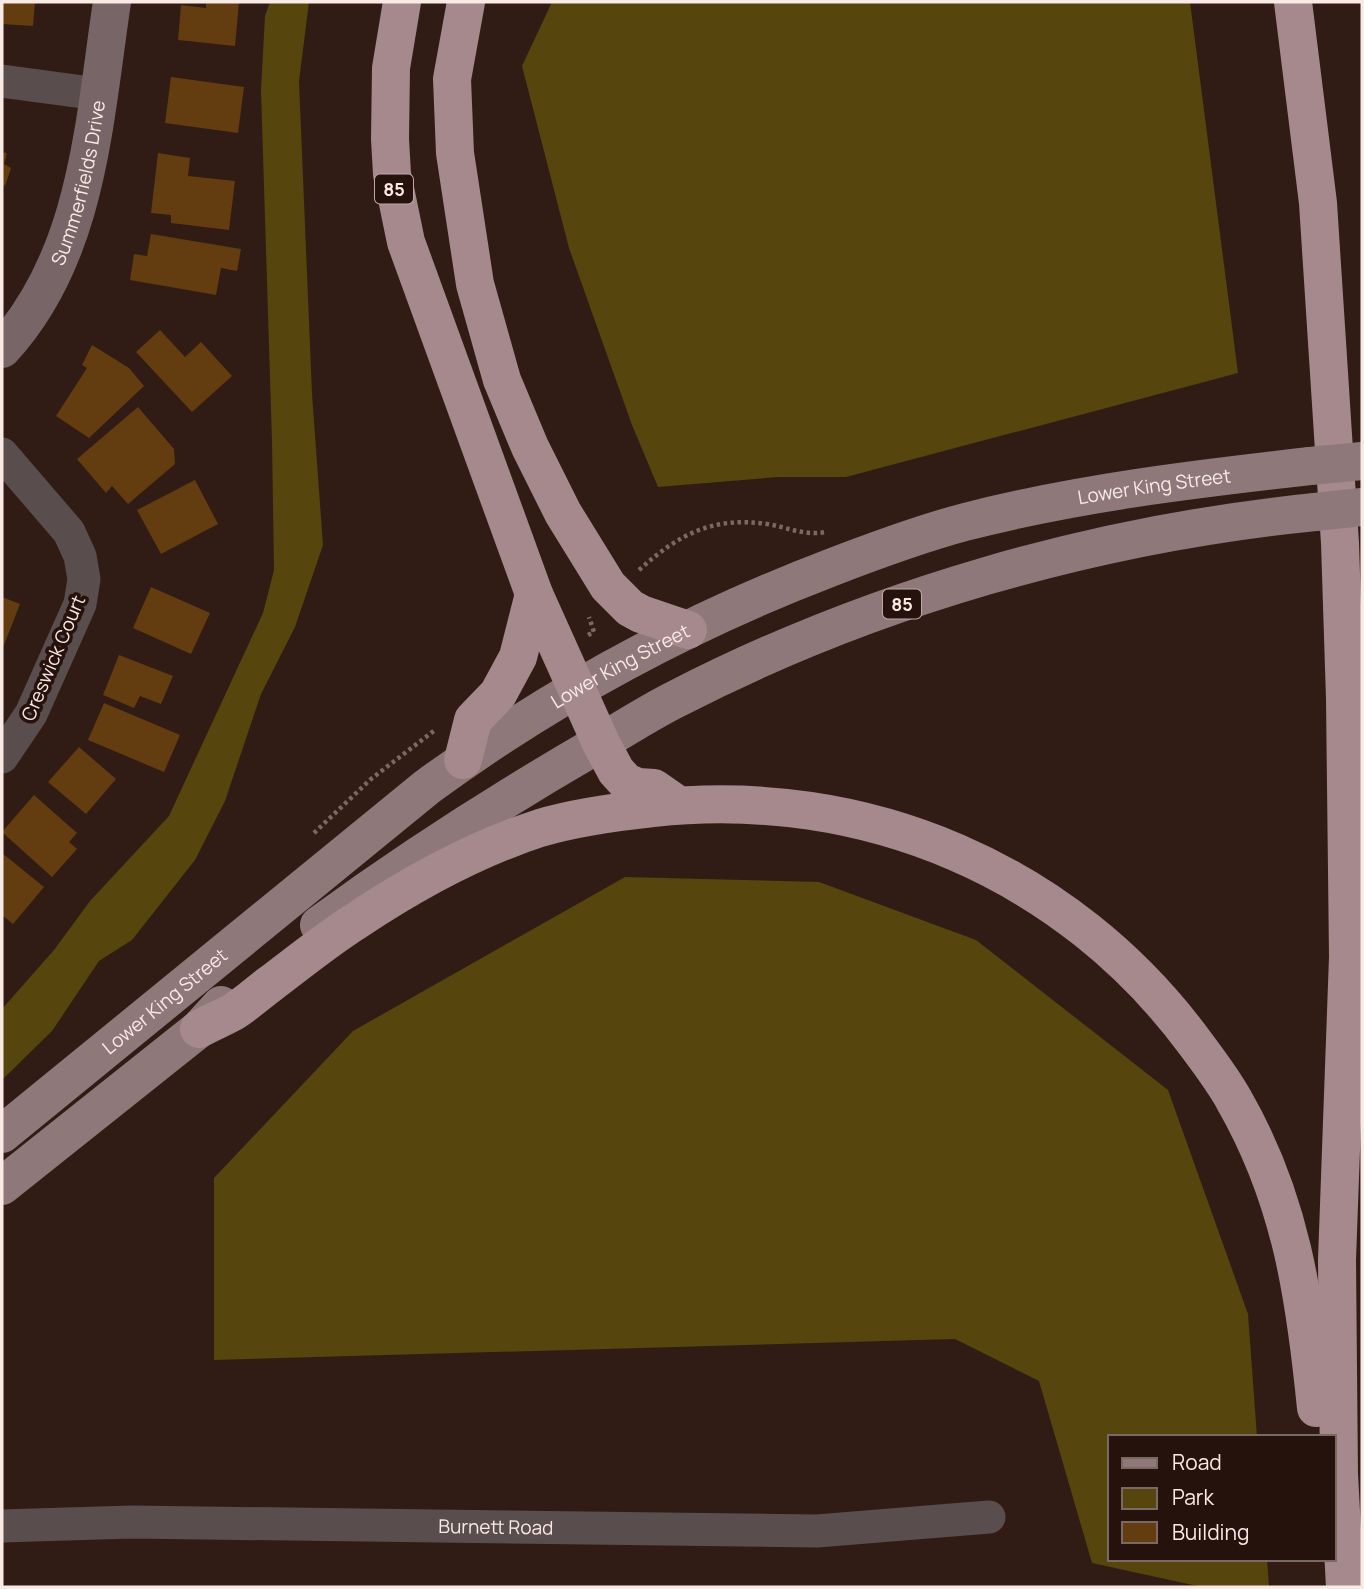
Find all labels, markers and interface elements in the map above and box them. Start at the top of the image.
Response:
street label: Summerfields Drive [45,98,111,269]
road number: 85 [375,174,413,204]
street label: Lower King Street [1075,462,1232,510]
road number: 85 [883,590,921,618]
street label: Creswick Court [15,591,91,725]
street label: Lower King Street [546,618,694,714]
street label: Lower King Street [97,942,233,1060]
legend [1108,1435,1336,1561]
text: Road [1172,1448,1222,1476]
text: Park [1172,1483,1214,1511]
street label: Burnett Road [438,1513,554,1541]
text: Building [1172,1518,1249,1546]

